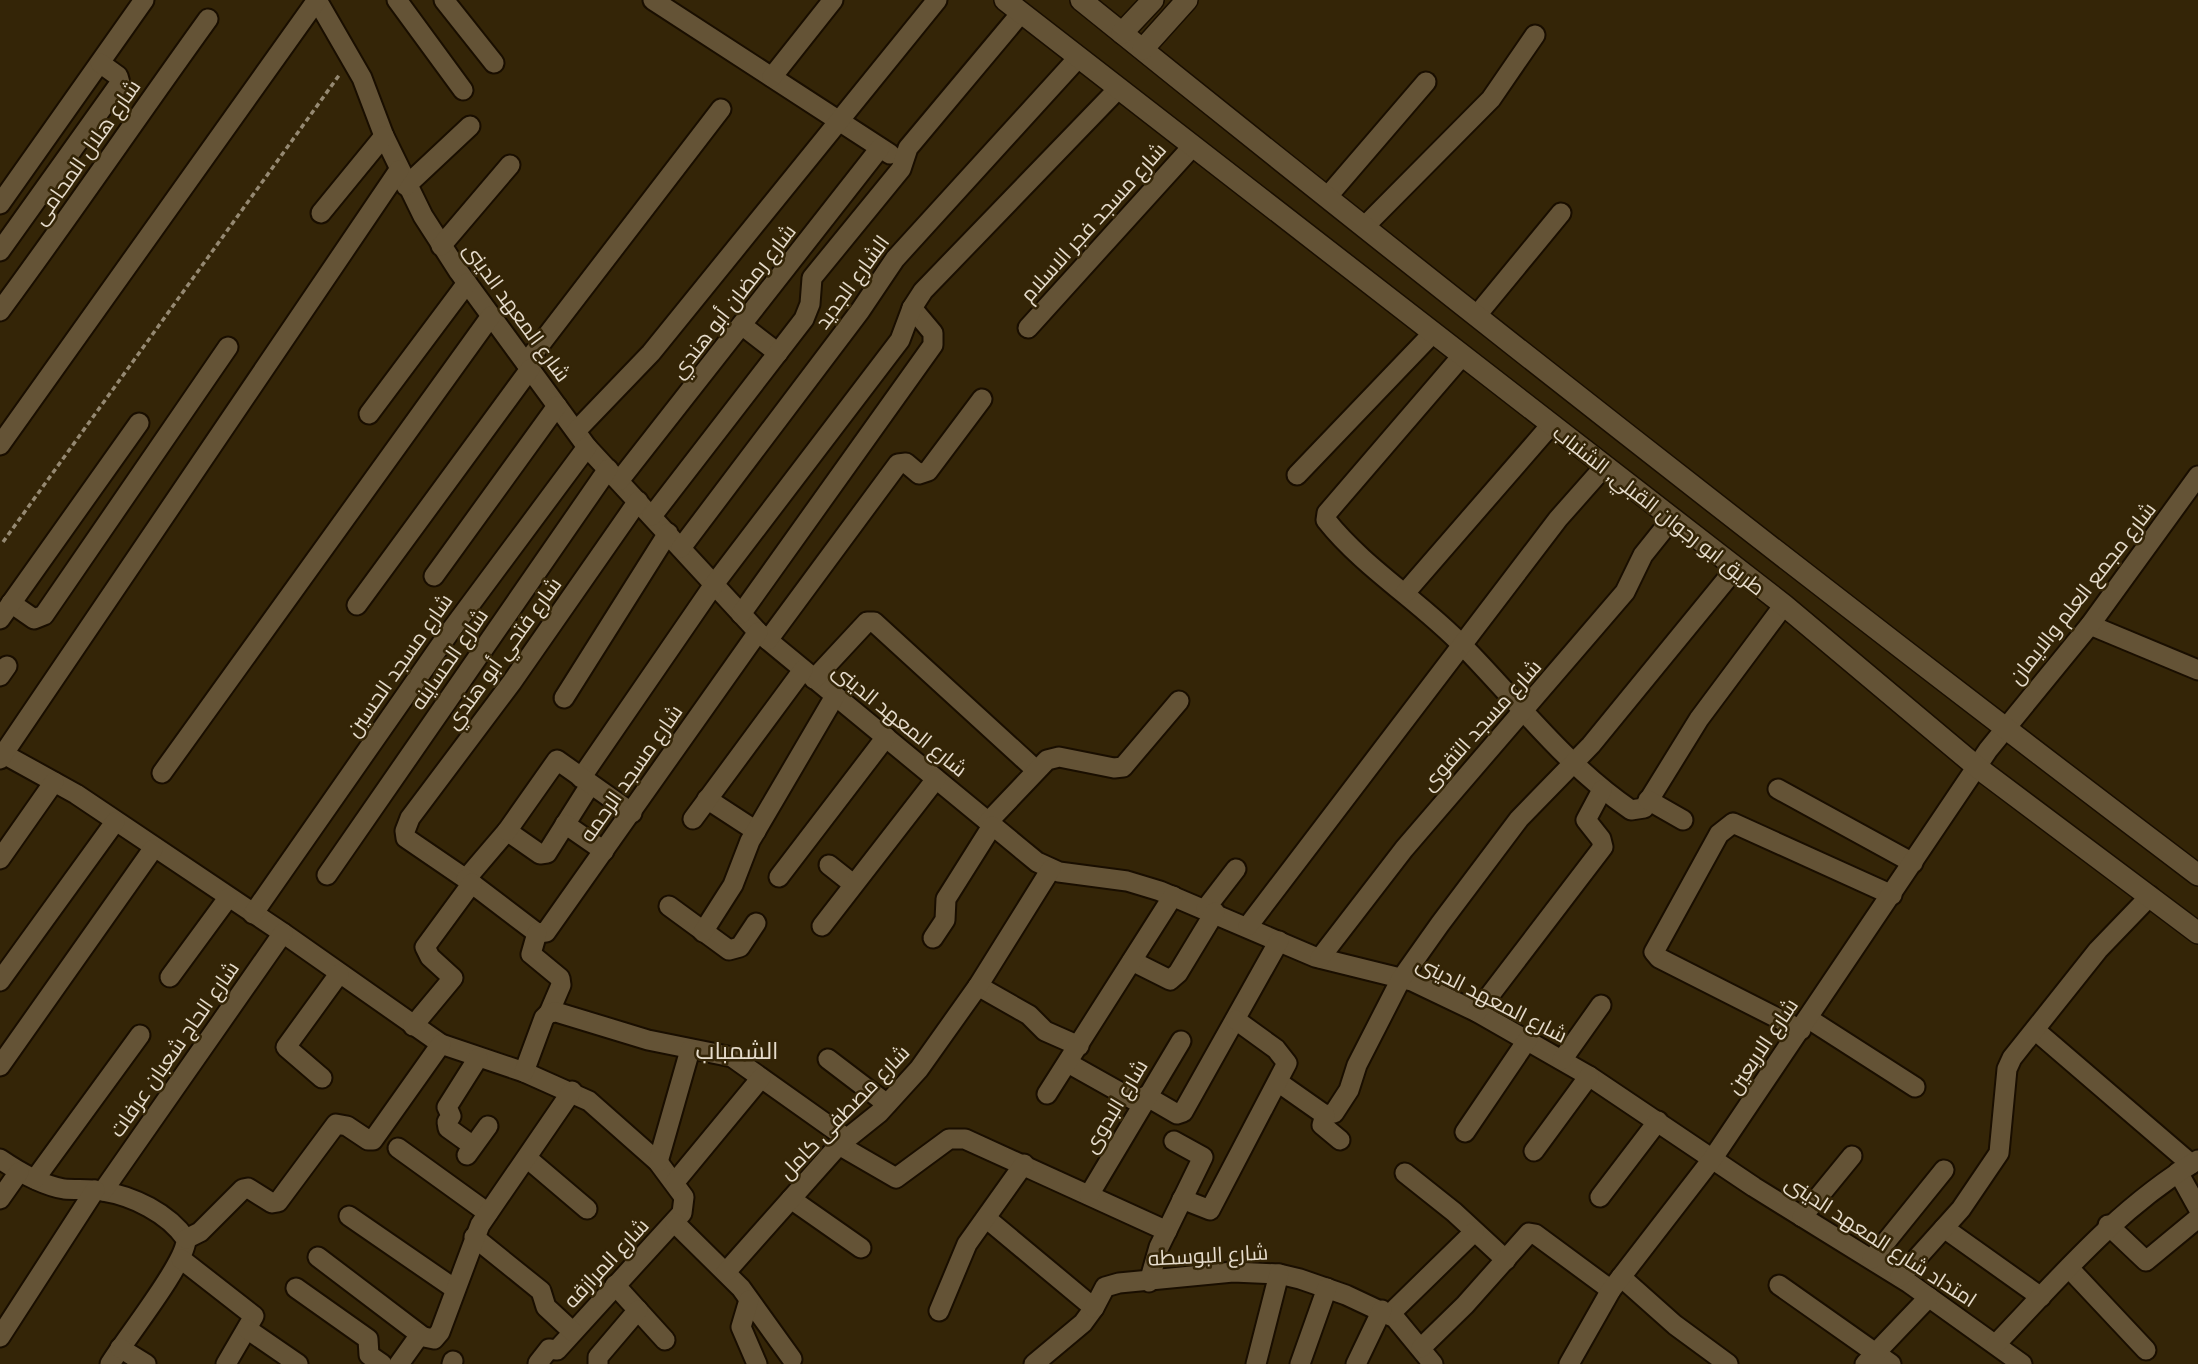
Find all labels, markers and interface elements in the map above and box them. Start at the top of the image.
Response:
street label: شارع هلال المحامى [25,73,147,231]
street label: شارع مسجد فجر الاسلام [1013,136,1173,308]
street label: شارع رمضان أبو هندي [664,218,804,385]
street label: الشارع الجديد [808,229,896,335]
street label: شارع المعهد الدينى [457,236,577,388]
street label: طريق ابو رجوان القبلي, الشنباب [1546,418,1771,604]
street label: شارع مجمع العلم والايمان [2002,496,2162,690]
street label: شارع فتحي أبو هندي [438,571,570,736]
street label: شارع مسجد الحسين [339,588,459,742]
street label: شارع الحساينه [403,602,495,716]
street label: شارع مسجد التقوى [1414,653,1548,797]
street label: شارع المعهد الدينى [826,657,974,783]
street label: شارع مسجد الرحمه [573,699,689,847]
street label: شارع المعهد الدينى [1412,948,1572,1050]
street label: شارع الحاج شعبان عرفات [102,955,246,1143]
street label: شارع الاربعين [1719,992,1805,1100]
district label: الشمباب [696,1034,779,1066]
street label: شارع مصطفى كامل [772,1038,916,1186]
street label: شارع البدوى [1076,1054,1154,1158]
street label: امتداد شارع المعهد الدينى [1780,1168,1982,1314]
street label: شارع المرازقه [557,1212,655,1314]
street label: شارع البوسطه [1147,1237,1269,1273]

